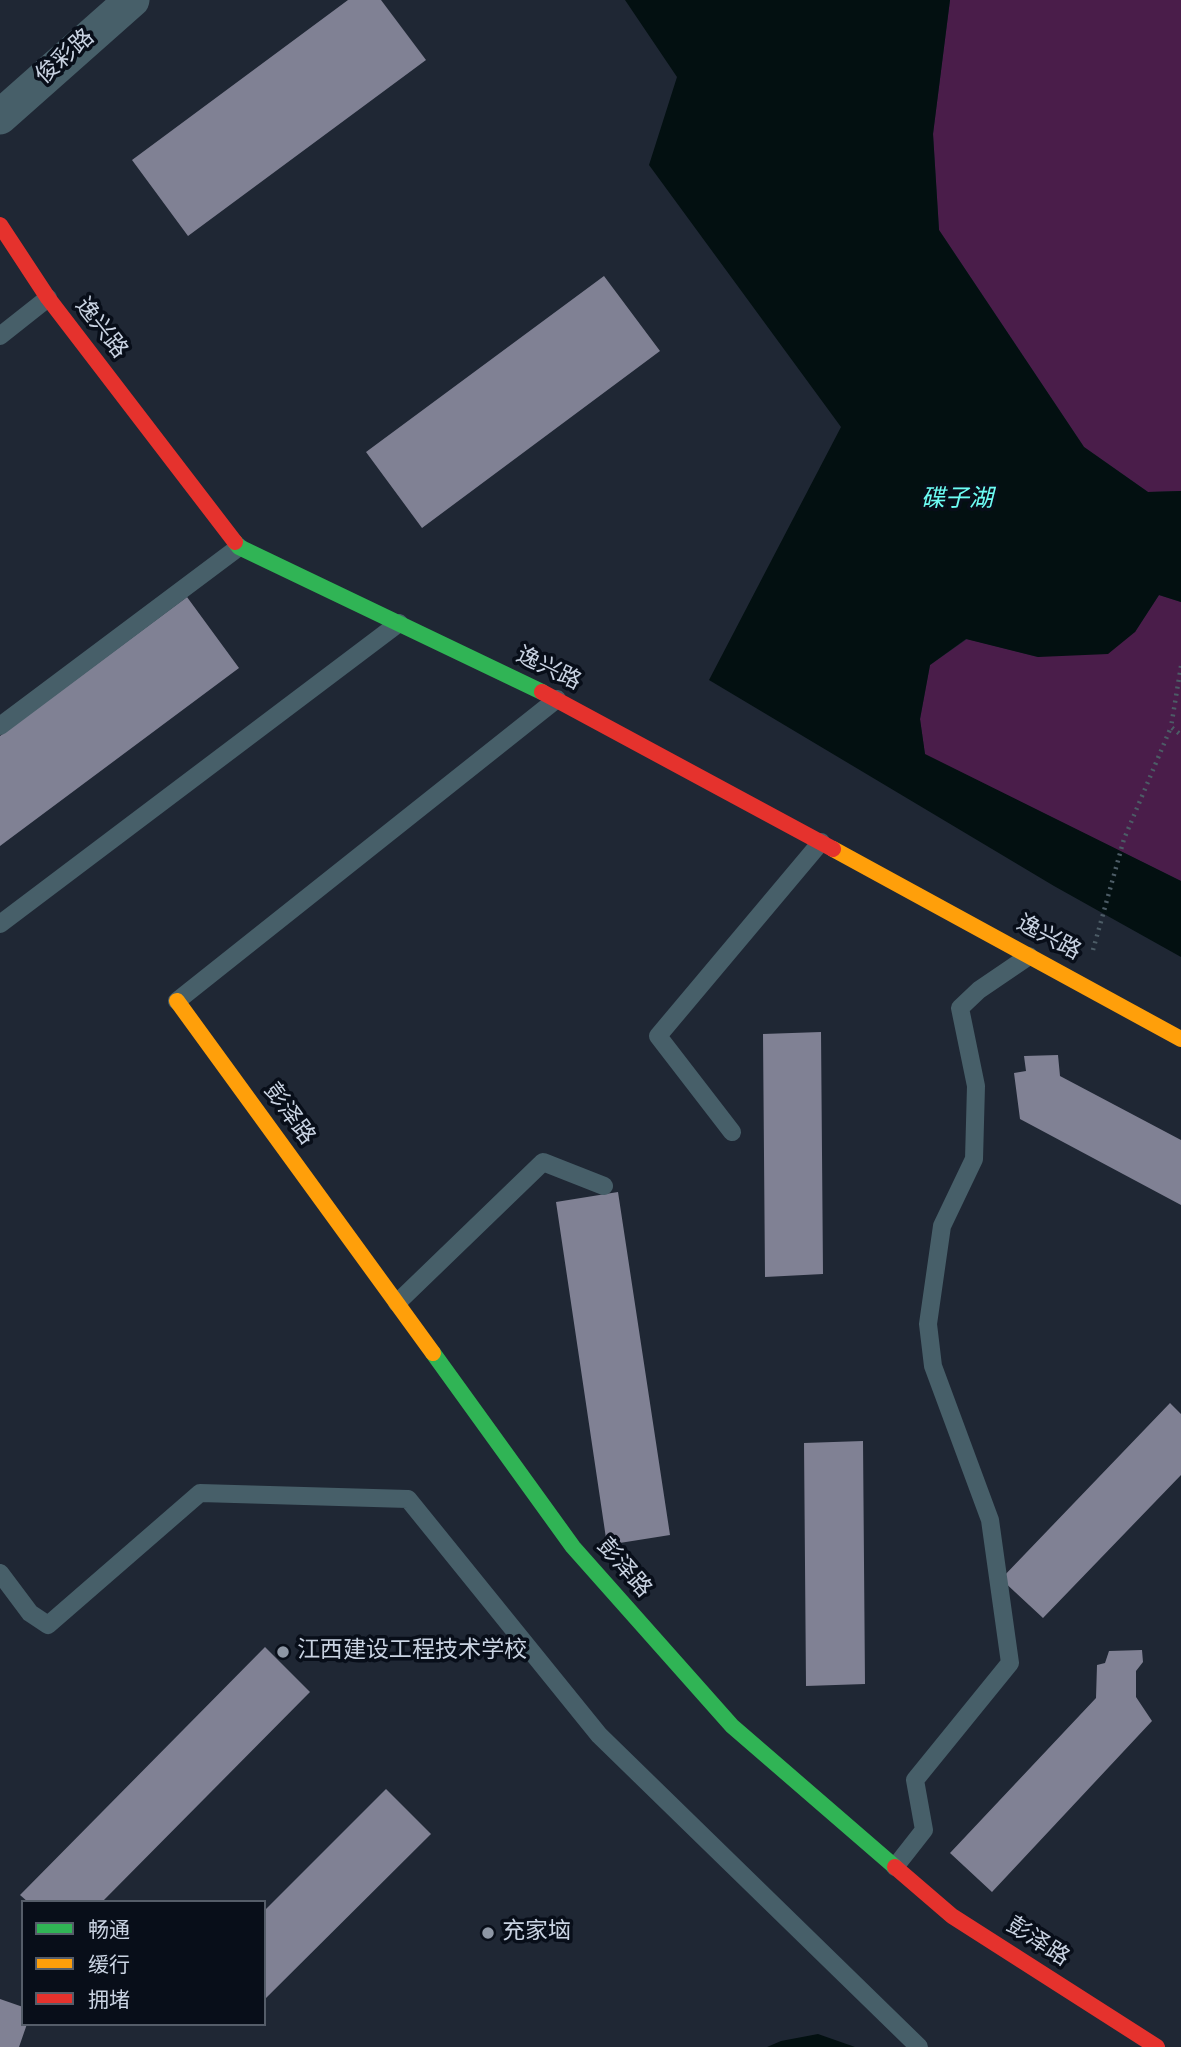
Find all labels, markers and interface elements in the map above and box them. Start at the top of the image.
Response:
street label: 俊彩路 [31,25,101,91]
street label: 逸兴路 [68,293,132,365]
water label: 碟子湖 [921,487,993,515]
street label: 逸兴路 [511,642,585,698]
street label: 逸兴路 [1011,911,1085,967]
street label: 彭泽路 [257,1079,319,1151]
street label: 彭泽路 [590,1534,656,1604]
place label: 江西建设工程技术学校 [297,1638,527,1666]
marker: 江西建设工程技术学校 [275,1644,291,1660]
legend [21,1900,266,2026]
street label: 彭泽路 [1001,1913,1073,1973]
text: 畅通 [88,1915,130,1945]
place label: 充家垴 [502,1919,571,1947]
marker: 充家垴 [480,1925,496,1941]
text: 缓行 [88,1950,130,1980]
text: 拥堵 [88,1985,130,2015]

